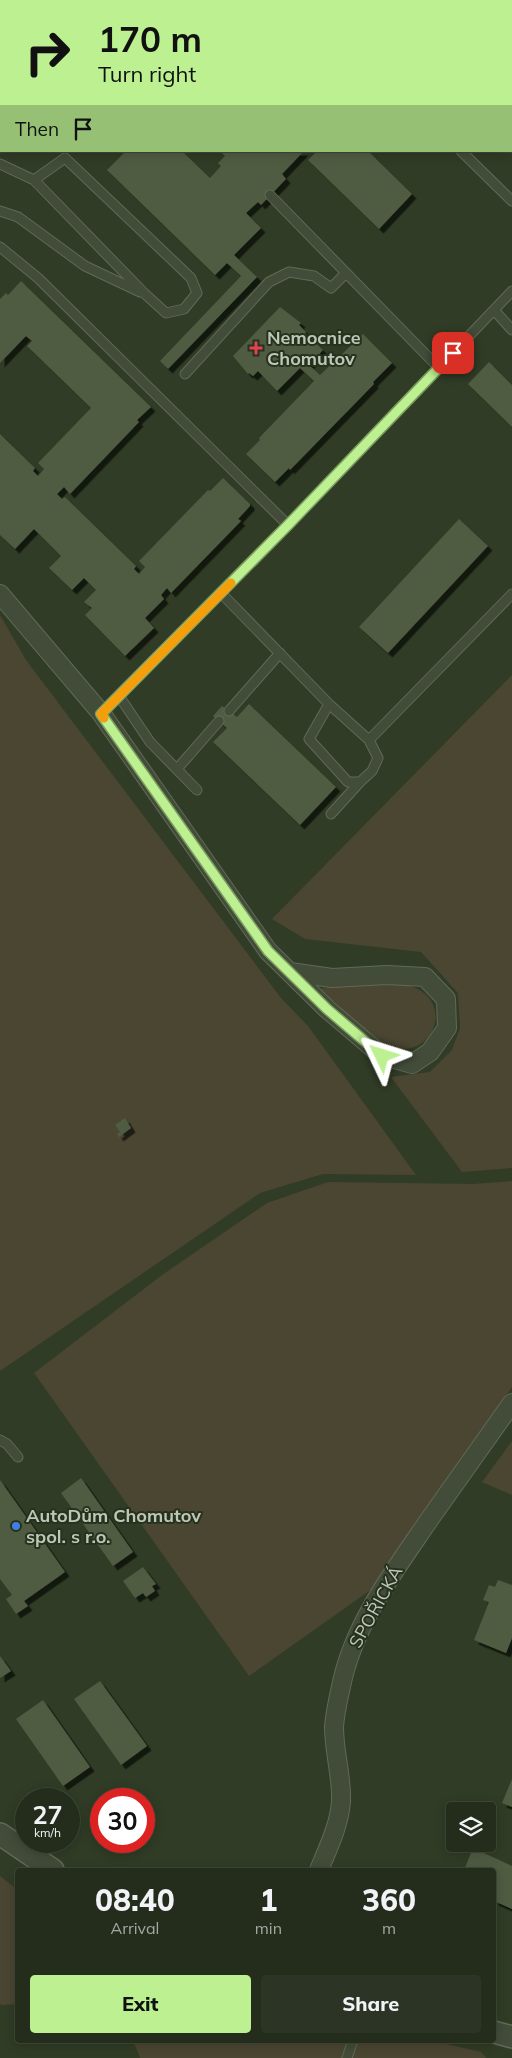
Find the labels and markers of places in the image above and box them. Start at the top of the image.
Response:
place label: Nemocnice Chomutov [267,326,361,370]
pin [432,332,474,374]
marker: Nemocnice Chomutov [249,341,263,355]
place label: AutoDům Chomutov spol. s r.o. [26,1504,201,1548]
marker: AutoDům Chomutov spol. s r.o. [10,1520,22,1532]

